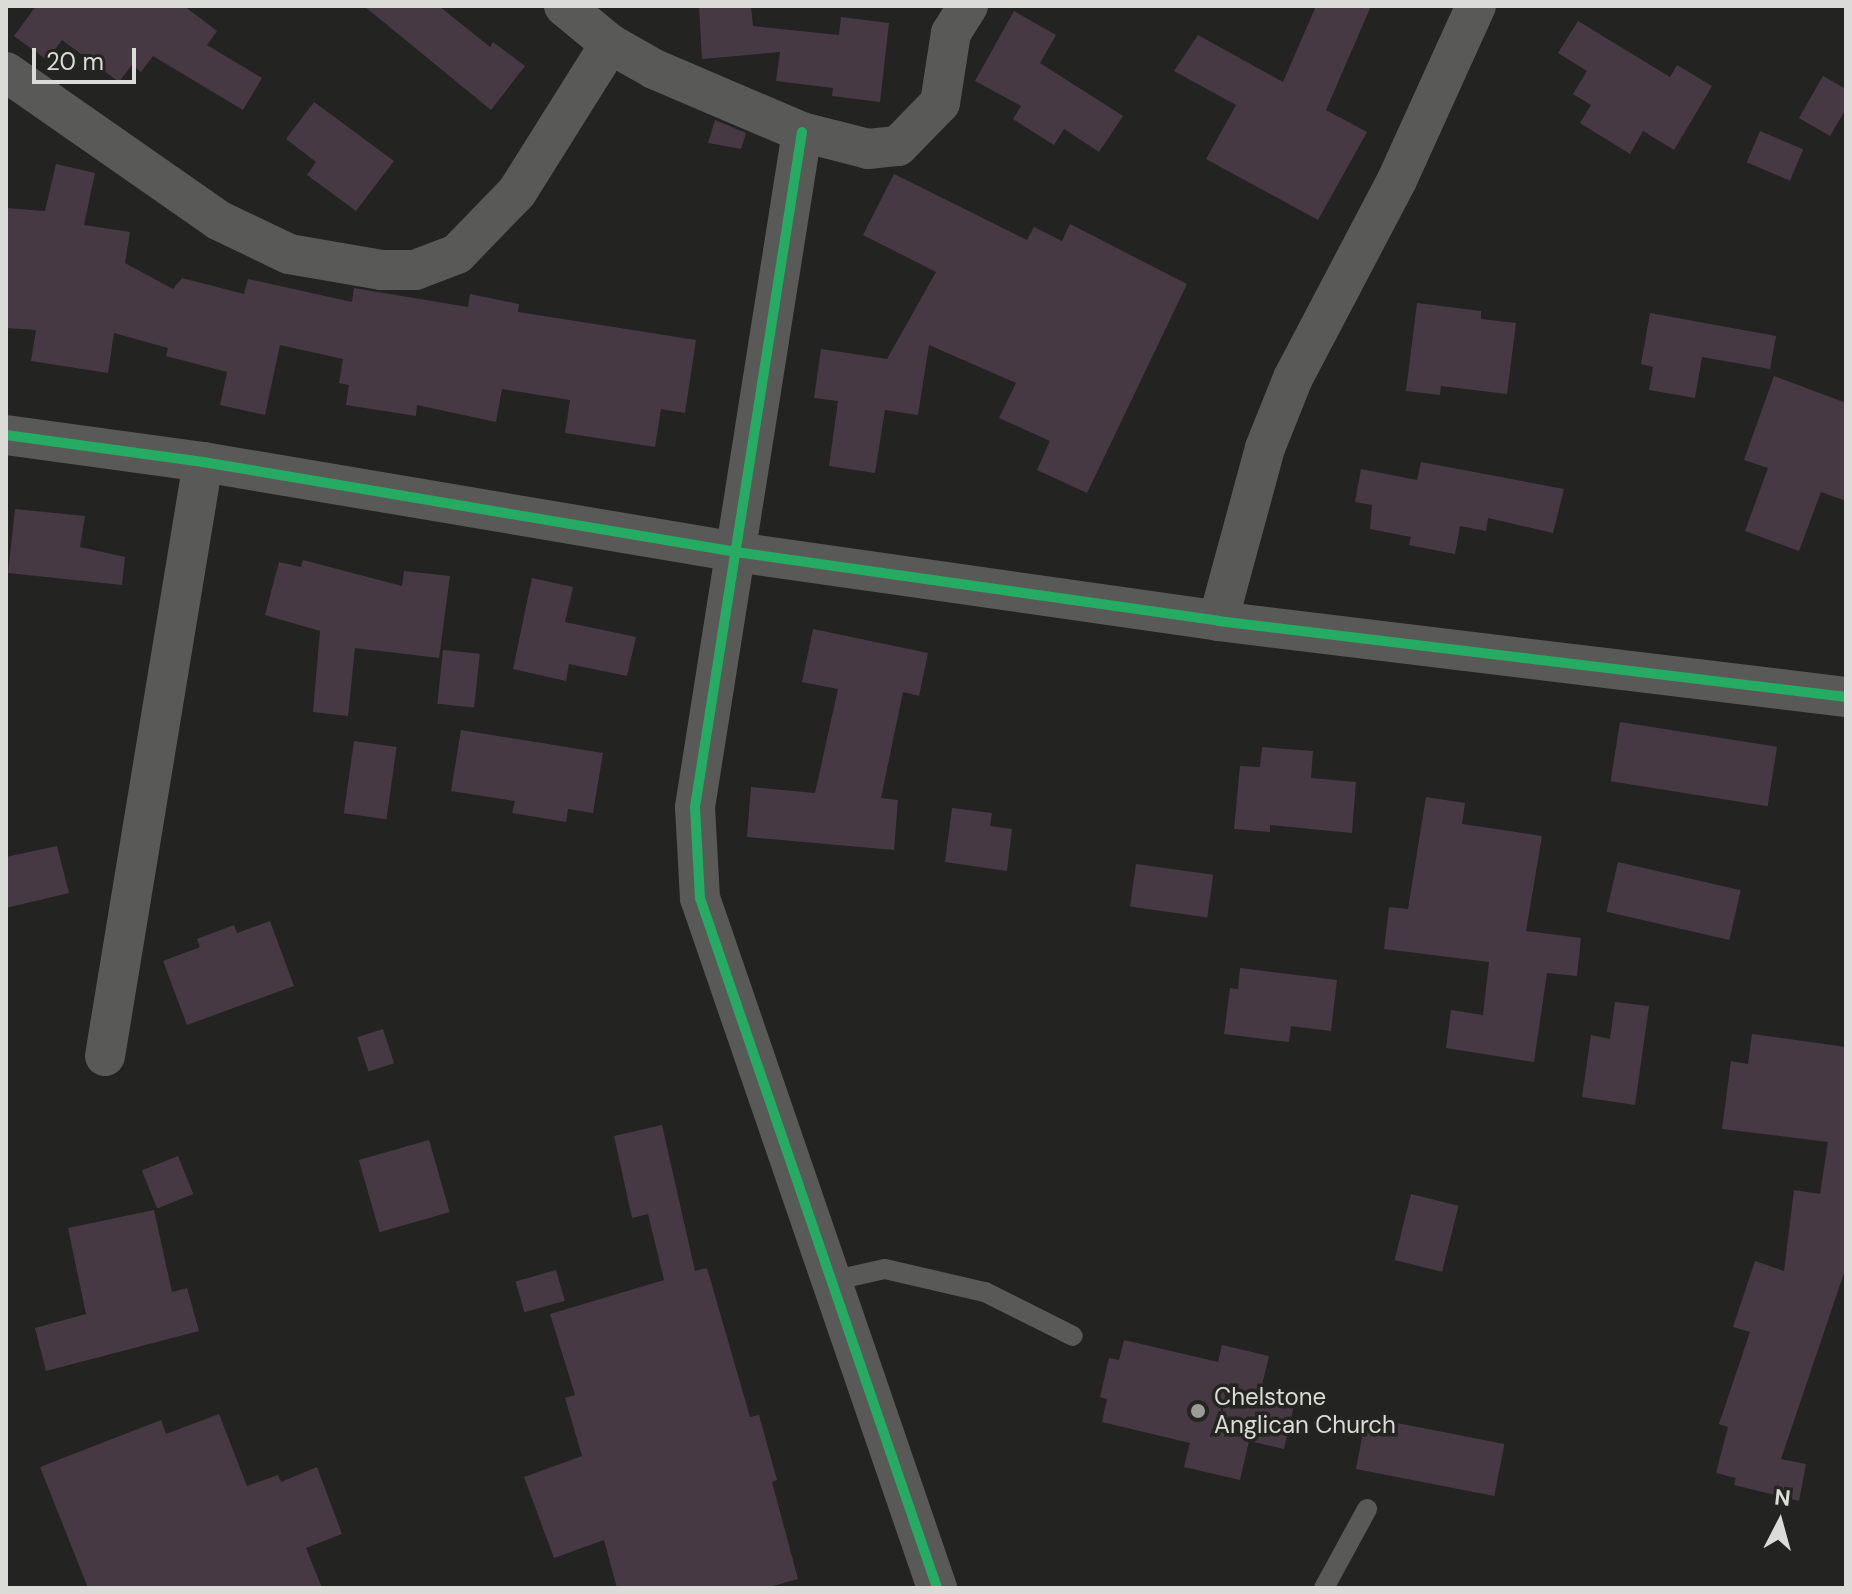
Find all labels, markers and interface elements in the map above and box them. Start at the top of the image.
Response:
scale bar [36,32,140,82]
text: 20 m [46,46,104,77]
place label: Chelstone Anglican Church [1214,1383,1396,1439]
marker: Chelstone Anglican Church [1189,1402,1207,1420]
north arrow [1740,1482,1820,1562]
text: N [1773,1482,1792,1513]

